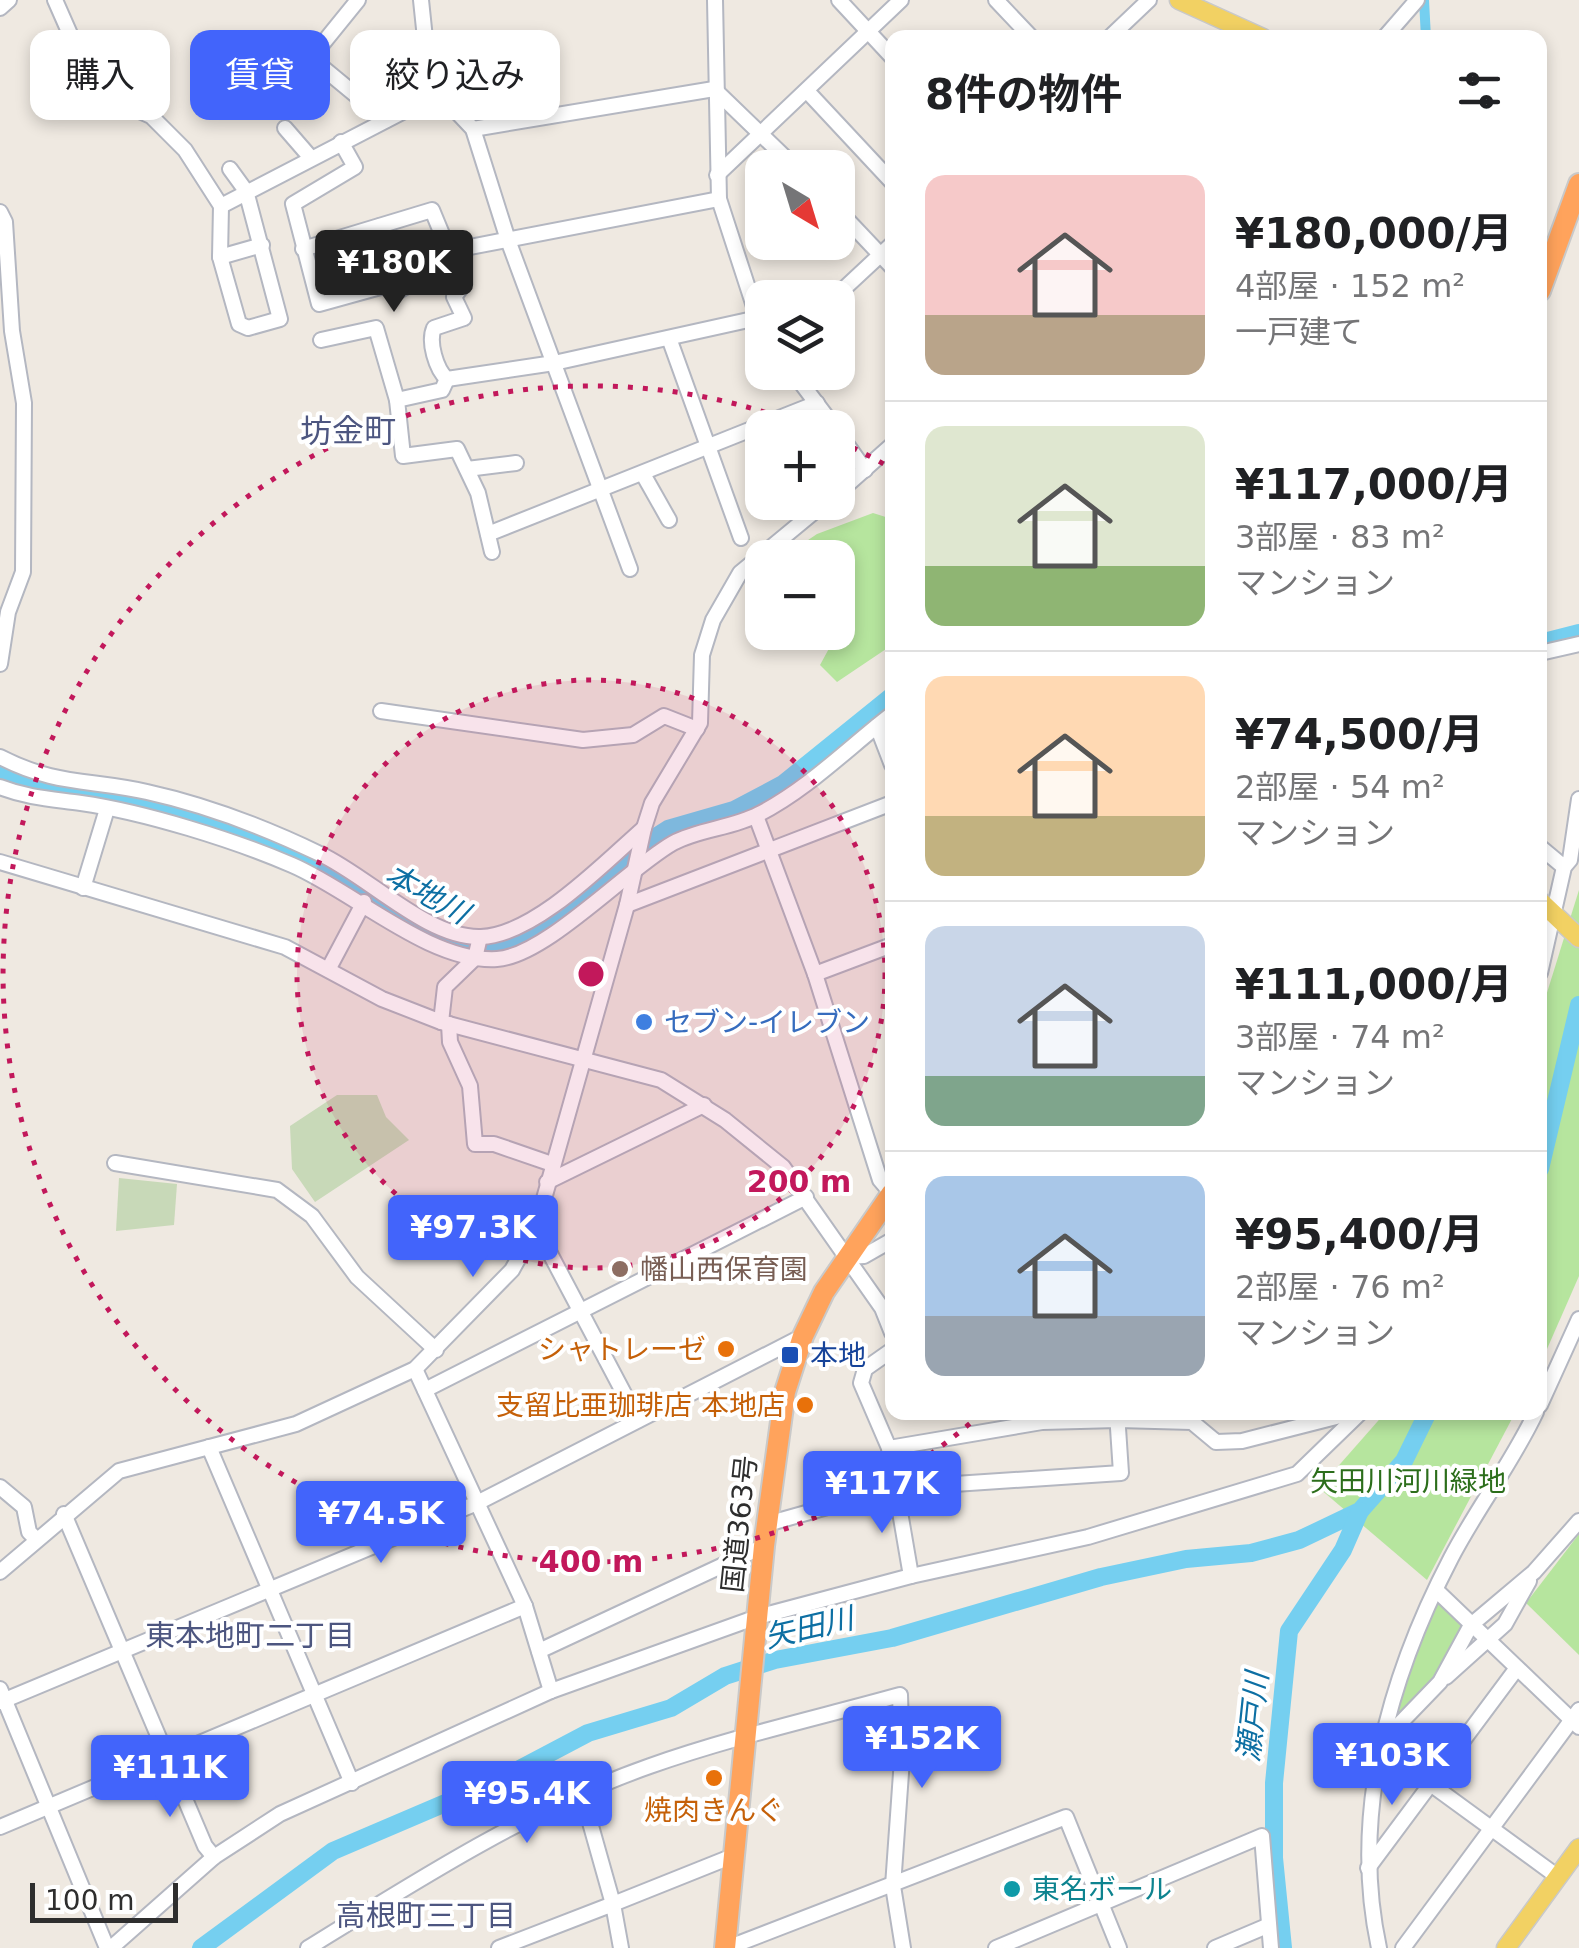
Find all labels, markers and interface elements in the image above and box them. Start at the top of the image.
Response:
chip: 購入 [30,30,170,120]
chip: 賃貸 [190,30,330,120]
chip: 絞り込み [350,30,560,120]
icon: filters [1452,63,1507,118]
text: 8件の物件 [925,70,1122,119]
north arrow [745,150,855,260]
map controls [745,150,855,650]
text: ¥180,000/月 [1235,209,1513,258]
icon: home [1005,215,1125,335]
pin: ¥180K [324,230,464,315]
text: ¥180K [337,243,451,281]
text: 4部屋 · 152 m² [1235,267,1465,305]
button: layers [745,280,855,390]
text: 一戸建て [1235,313,1363,351]
button: + [745,410,855,520]
district label: 坊金町 [300,412,396,450]
text: ¥117,000/月 [1235,460,1513,509]
icon: home [1005,466,1125,586]
text: 3部屋 · 83 m² [1235,518,1445,556]
button: − [745,540,855,650]
text: マンション [1235,564,1395,602]
text: ¥74,500/月 [1235,710,1484,759]
icon: home [1005,716,1125,836]
text: 2部屋 · 54 m² [1235,768,1445,806]
text: マンション [1235,814,1395,852]
water label: 本地川 [379,856,478,932]
centre of rings [573,956,609,992]
text: ¥111,000/月 [1235,960,1513,1009]
icon: home [1005,966,1125,1086]
place label: セブン-イレブン [664,1006,870,1039]
marker: セブン-イレブン [633,1011,655,1033]
text: 3部屋 · 74 m² [1235,1018,1445,1056]
text: マンション [1235,1064,1395,1102]
text: 200 m [747,1164,851,1199]
pin: ¥97.3K [392,1195,554,1280]
text: ¥97.3K [410,1208,536,1246]
text: ¥95,400/月 [1235,1210,1484,1259]
icon: home [1005,1216,1125,1336]
place label: 幡山西保育園 [640,1253,808,1286]
marker: 幡山西保育園 [609,1258,631,1280]
text: 2部屋 · 76 m² [1235,1268,1445,1306]
text: マンション [1235,1314,1395,1352]
place label: シャトレーゼ [538,1333,706,1366]
marker: シャトレーゼ [715,1338,737,1360]
place label: 本地 [810,1339,866,1372]
marker: 本地 [779,1344,801,1366]
place label: 支留比亜珈琲店 本地店 [496,1389,785,1422]
marker: 支留比亜珈琲店 本地店 [794,1394,816,1416]
pin: ¥117K [812,1451,952,1536]
street label: 国道363号 [716,1454,763,1594]
text: ¥117K [825,1464,939,1502]
park label: 矢田川河川緑地 [1310,1465,1506,1498]
pin: ¥74.5K [300,1481,462,1566]
text: ¥74.5K [318,1494,444,1532]
text: 400 m [539,1544,643,1579]
water label: 矢田川 [761,1600,860,1655]
district label: 東本地町二丁目 [145,1618,355,1653]
water label: 瀬戸川 [1230,1667,1275,1764]
pin: ¥152K [852,1706,992,1791]
text: ¥152K [865,1719,979,1757]
pin: ¥103K [1322,1723,1462,1808]
pin: ¥111K [100,1735,240,1820]
text: ¥103K [1335,1736,1449,1774]
text: ¥111K [113,1748,227,1786]
pin: ¥95.4K [446,1761,608,1846]
marker: 焼肉きんぐ [703,1767,725,1789]
text: ¥95.4K [464,1774,590,1812]
place label: 焼肉きんぐ [644,1794,784,1827]
place label: 東名ボール [1032,1873,1172,1906]
scale bar [30,1878,178,1922]
marker: 東名ボール [1001,1878,1023,1900]
text: 100 m [45,1884,135,1917]
district label: 高根町三丁目 [336,1898,516,1933]

